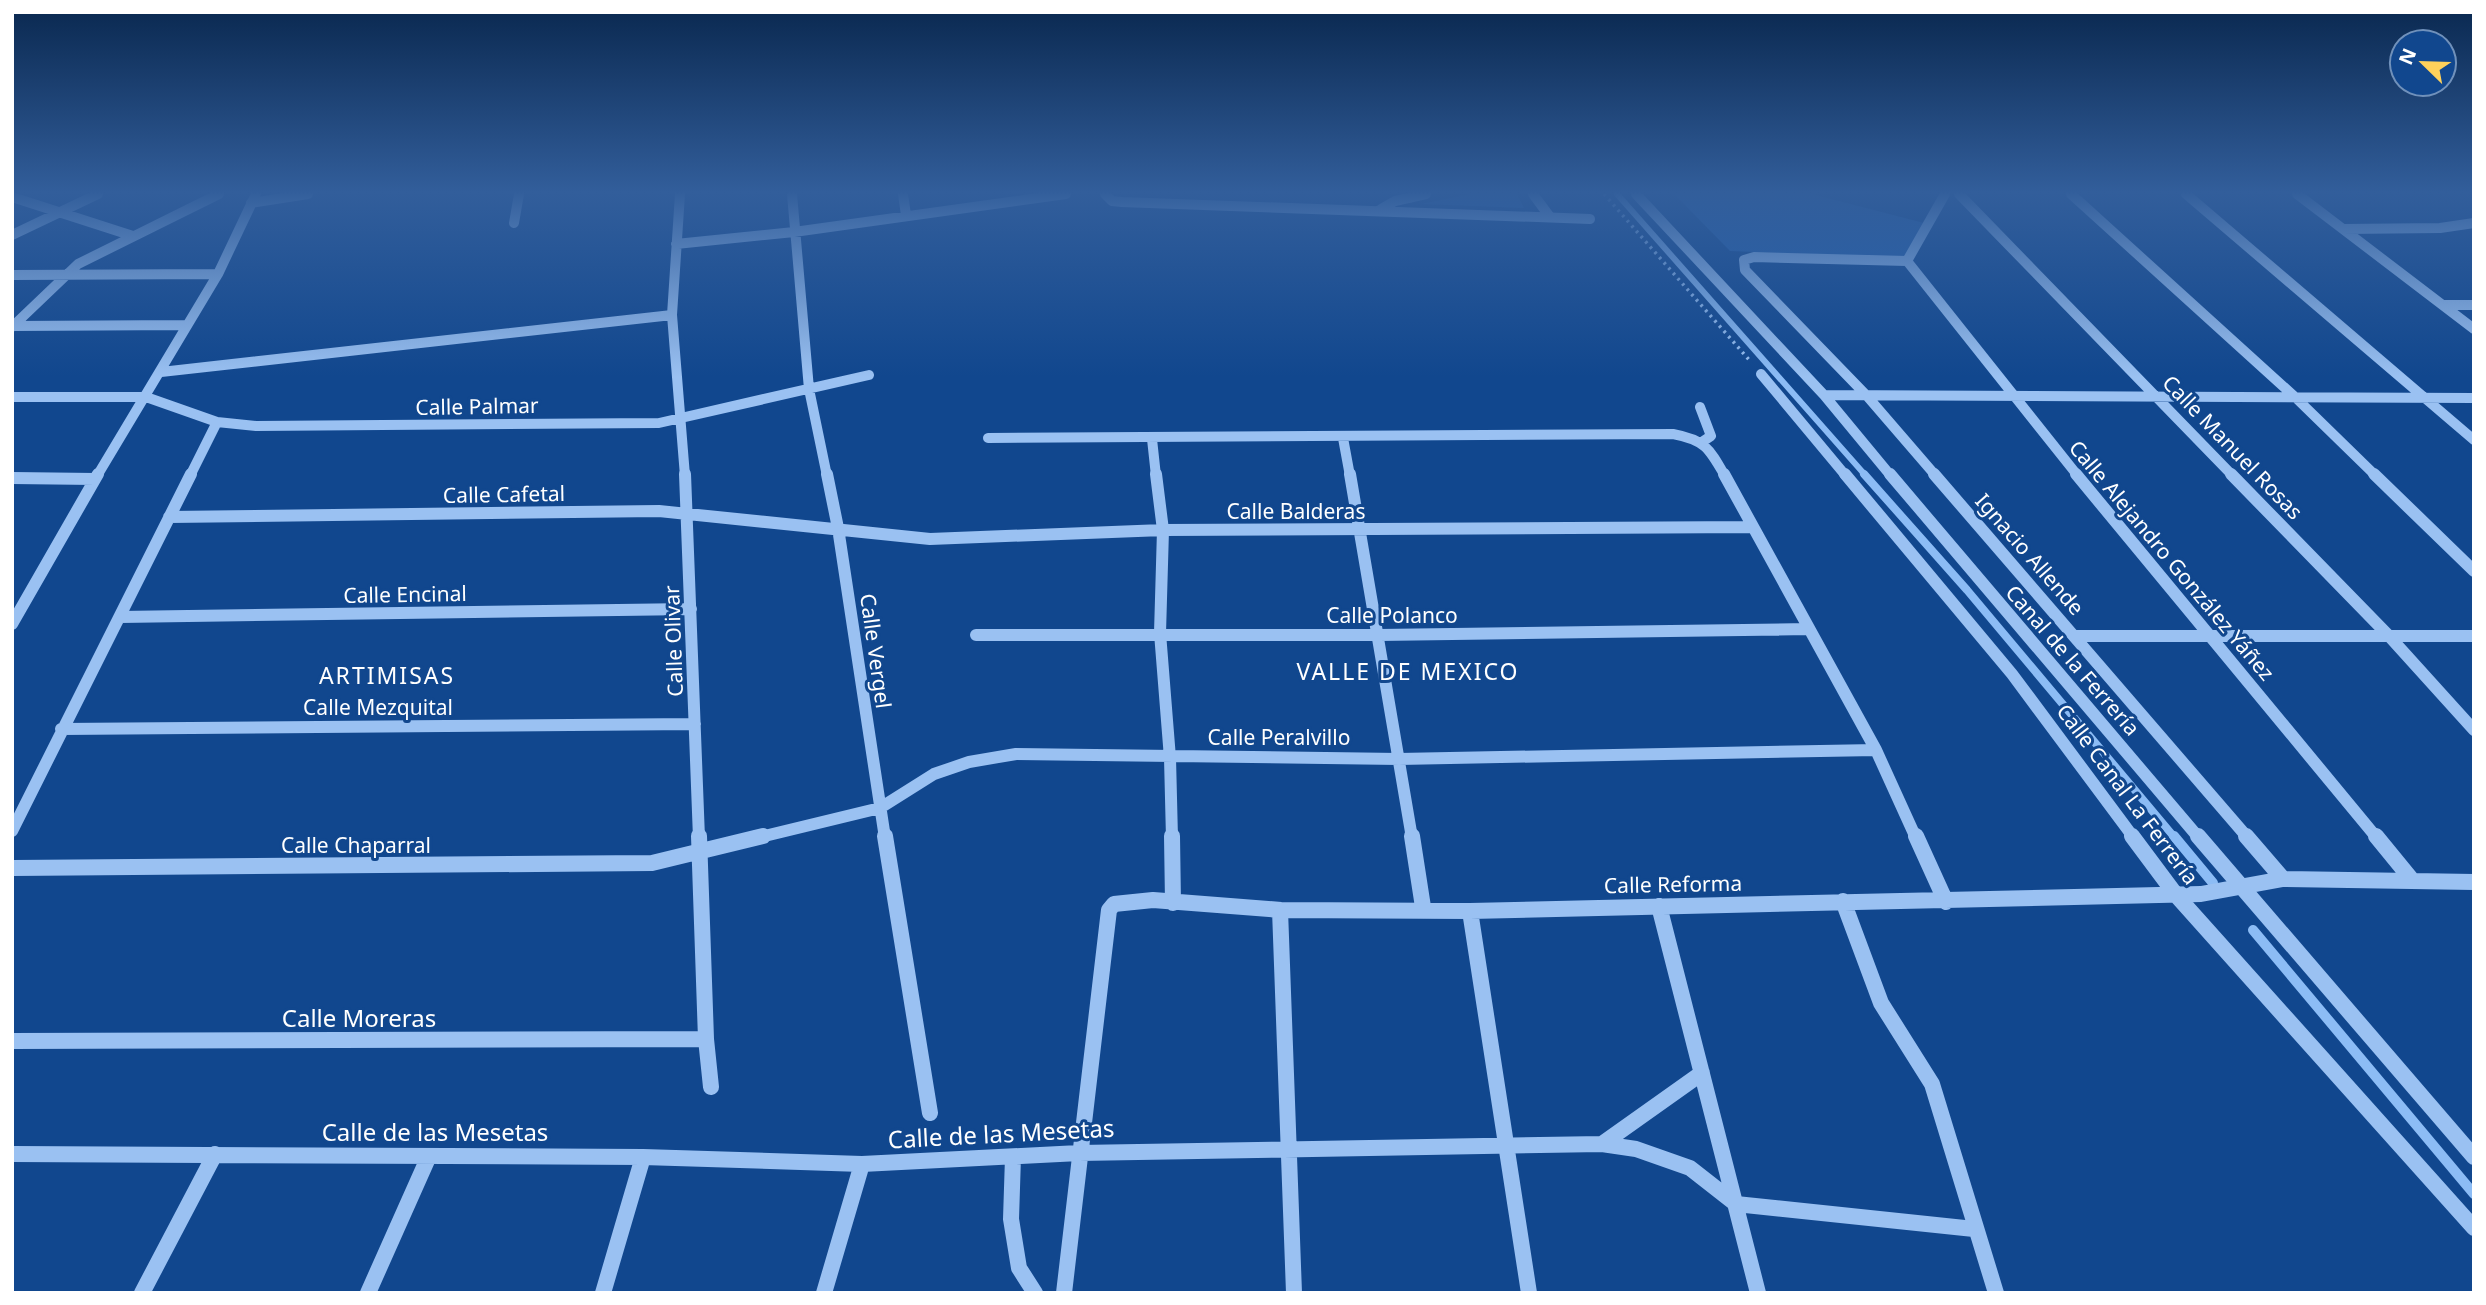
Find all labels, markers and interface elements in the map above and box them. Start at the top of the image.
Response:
north arrow [2388,28,2458,98]
text: N [2392,44,2422,69]
street label: Calle Manuel Rosas [2157,369,2309,525]
street label: Calle Palmar [415,391,539,421]
street label: Calle Alejandro González Yáñez [2063,434,2281,686]
street label: Calle Cafetal [443,479,565,509]
street label: Ignacio Allende [1969,487,2091,621]
street label: Calle Balderas [1227,497,1365,525]
street label: Calle Encinal [343,579,467,609]
street label: Canal de la Ferrería [2000,579,2146,741]
street label: Calle Olivar [657,584,689,697]
street label: Calle Vergel [854,592,898,710]
street label: Calle Polanco [1326,601,1458,629]
district label: VALLE DE MEXICO [1297,655,1519,687]
district label: ARTIMISAS [319,659,455,691]
street label: Calle Mezquital [303,693,453,721]
street label: Calle Canal La Ferrería [2051,698,2205,890]
street label: Calle Peralvillo [1208,723,1350,751]
street label: Calle Chaparral [281,831,431,859]
street label: Calle Reforma [1604,869,1742,899]
street label: Calle Moreras [282,1001,436,1034]
street label: Calle de las Mesetas [887,1111,1115,1155]
street label: Calle de las Mesetas [322,1115,548,1148]

